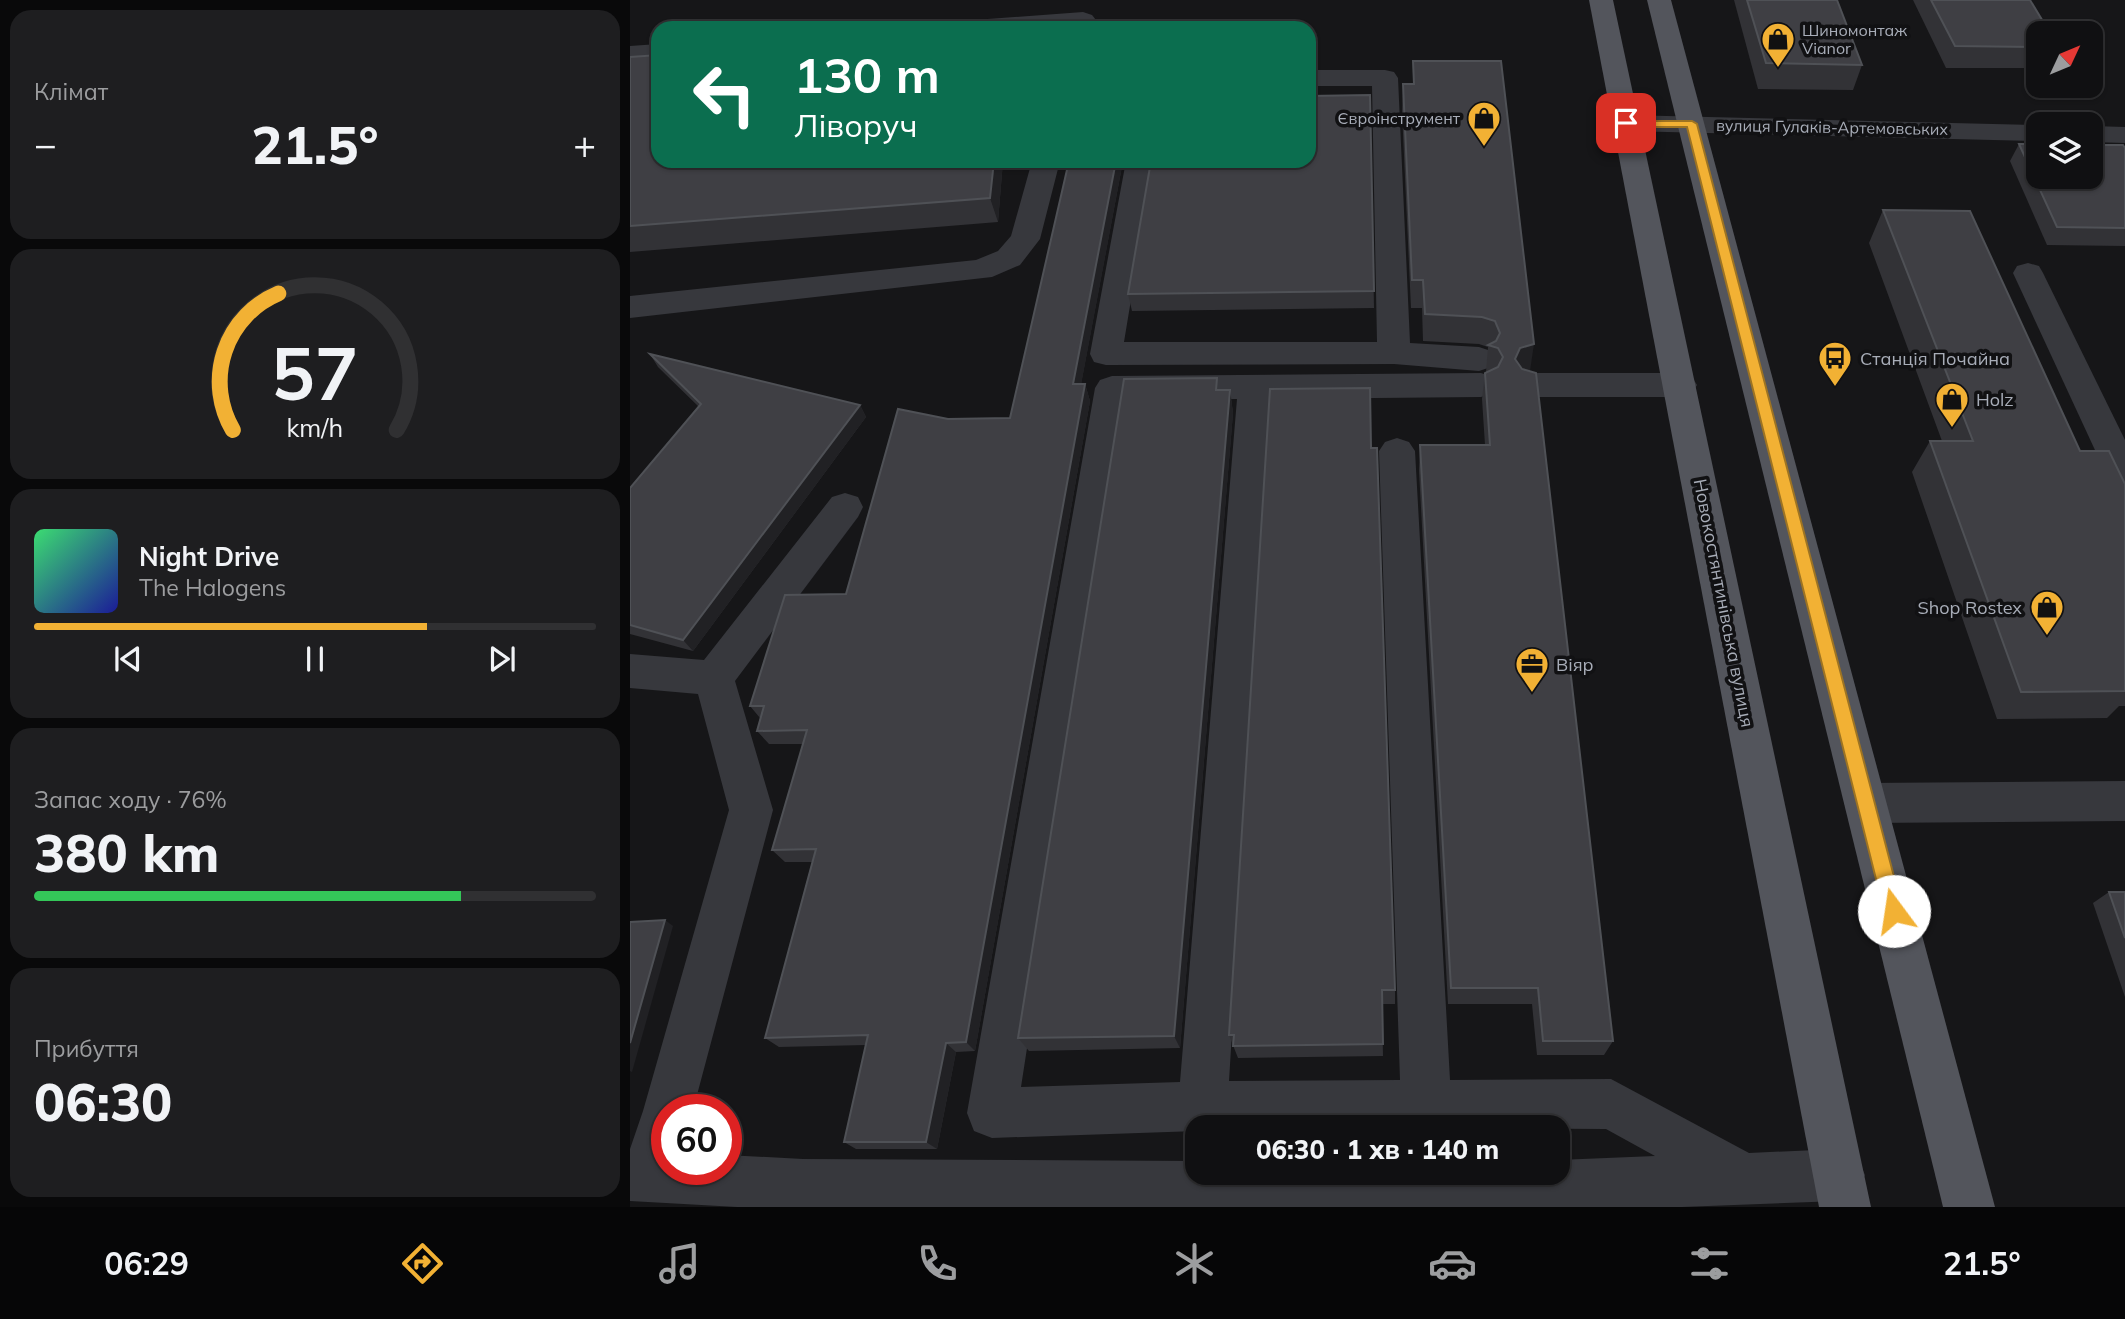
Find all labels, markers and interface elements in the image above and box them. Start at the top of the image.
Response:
shop icon: Шиномонтаж Vianor [1759,20,1797,69]
place label: Шиномонтаж Vianor [1802,20,1907,58]
north arrow [2026,21,2104,98]
map controls [2026,21,2103,189]
text: 130 m [794,44,940,105]
icon: left [679,49,770,140]
text: Клімат [34,77,108,106]
pin [1596,93,1656,153]
shop icon: Євроiнструмент [1465,99,1503,148]
icon: arrive [1607,104,1645,142]
text: Ліворуч [794,105,917,145]
place label: Євроiнструмент [1337,108,1461,128]
text: 21.5° [251,112,379,177]
button: layers [2026,112,2103,189]
street label: вулиця Гулаків-Артемовських [1716,115,1948,139]
text: − [34,120,57,168]
text: + [573,120,596,168]
text: 57 [271,328,359,419]
bus stop icon: Станція Почайна [1816,339,1854,388]
place label: Станція Почайна [1860,347,2010,370]
shop icon: Holz [1933,380,1971,429]
place label: Holz [1976,388,2014,411]
text: km/h [287,412,343,443]
street label: Новокостянтинівська вулиця [1689,477,1759,729]
text: Night Drive [139,540,279,573]
text: The Halogens [139,573,286,602]
shop icon: Shop Rostex [2028,588,2066,637]
place label: Shop Rostex [1918,596,2022,619]
icon: previous [109,640,147,678]
icon: pause [296,640,334,678]
icon: next [483,640,521,678]
office icon: Віяр [1513,645,1551,694]
place label: Віяр [1556,653,1594,676]
text: Запас ходу · 76% [34,785,227,814]
text: 380 km [34,820,219,885]
position arrow [1857,874,1931,948]
text: Прибуття [34,1034,139,1063]
text: 06:30 [34,1069,172,1134]
speed limit sign: 60 [651,1094,742,1185]
text: 06:30 · 1 хв · 140 m [1256,1133,1499,1166]
icon: directions [398,1239,447,1288]
icon: music [655,1239,704,1288]
icon: phone [913,1239,962,1288]
icon: climate [1170,1239,1219,1288]
icon: car [1428,1239,1477,1288]
icon: filters [1685,1239,1734,1288]
text: 06:29 [104,1243,189,1283]
text: 21.5° [1943,1243,2021,1283]

